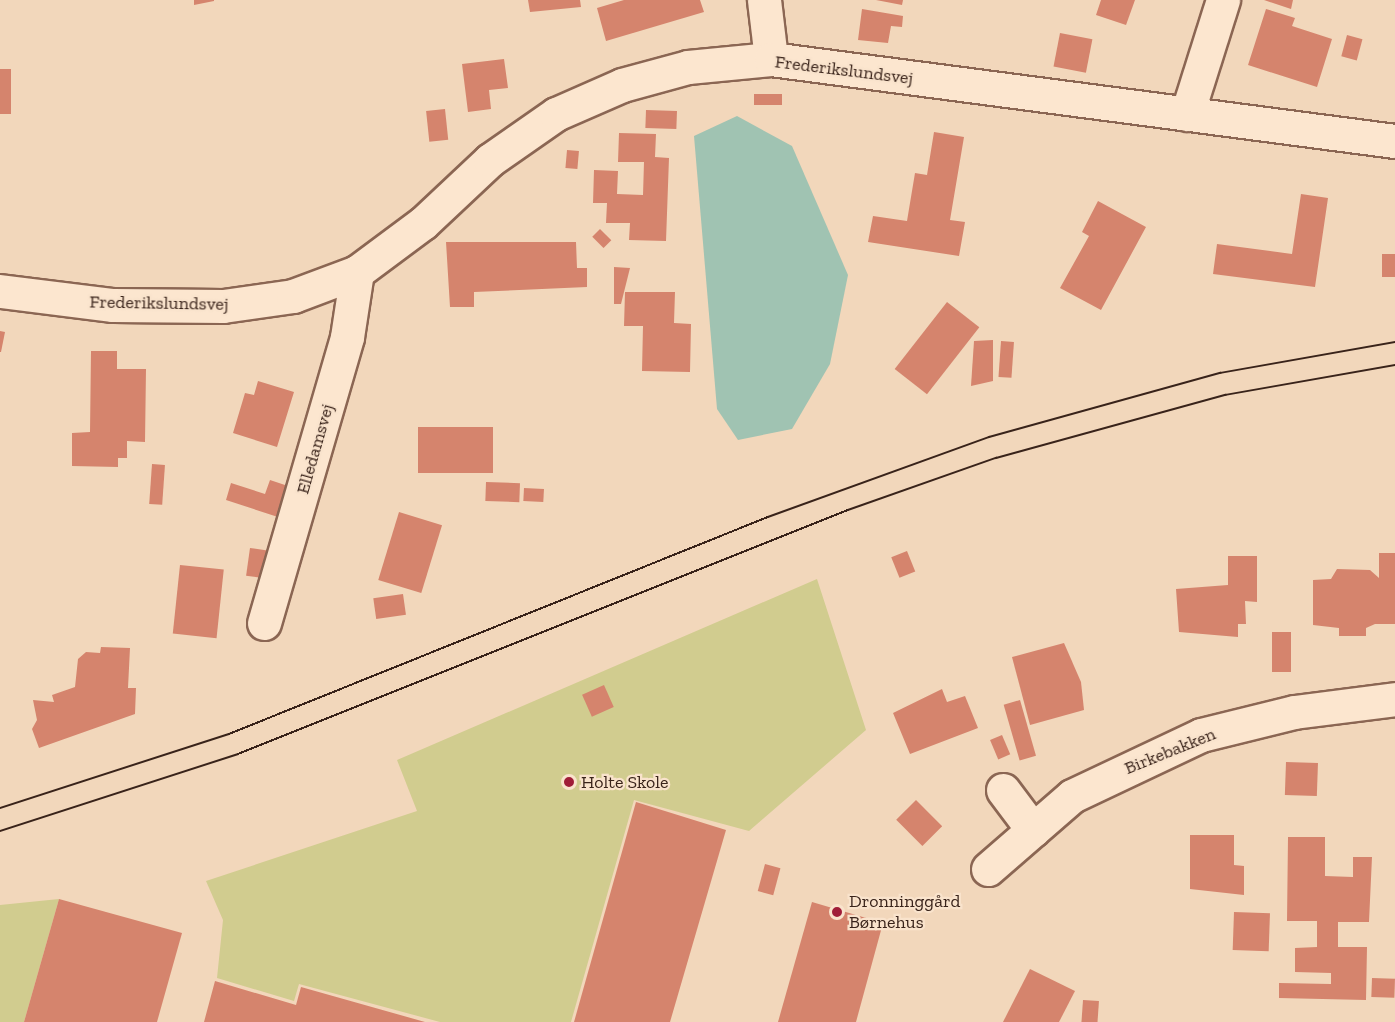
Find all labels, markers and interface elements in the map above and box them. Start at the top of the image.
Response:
street label: Frederikslundsvej [774,51,914,89]
street label: Frederikslundsvej [89,291,229,315]
street label: Elledamsvej [292,402,338,496]
street label: Birkebakken [1121,723,1219,779]
place label: Holte Skole [581,771,669,793]
marker: Holte Skole [562,775,576,789]
place label: Dronninggård Børnehus [849,891,960,934]
marker: Dronninggård Børnehus [830,905,844,919]

